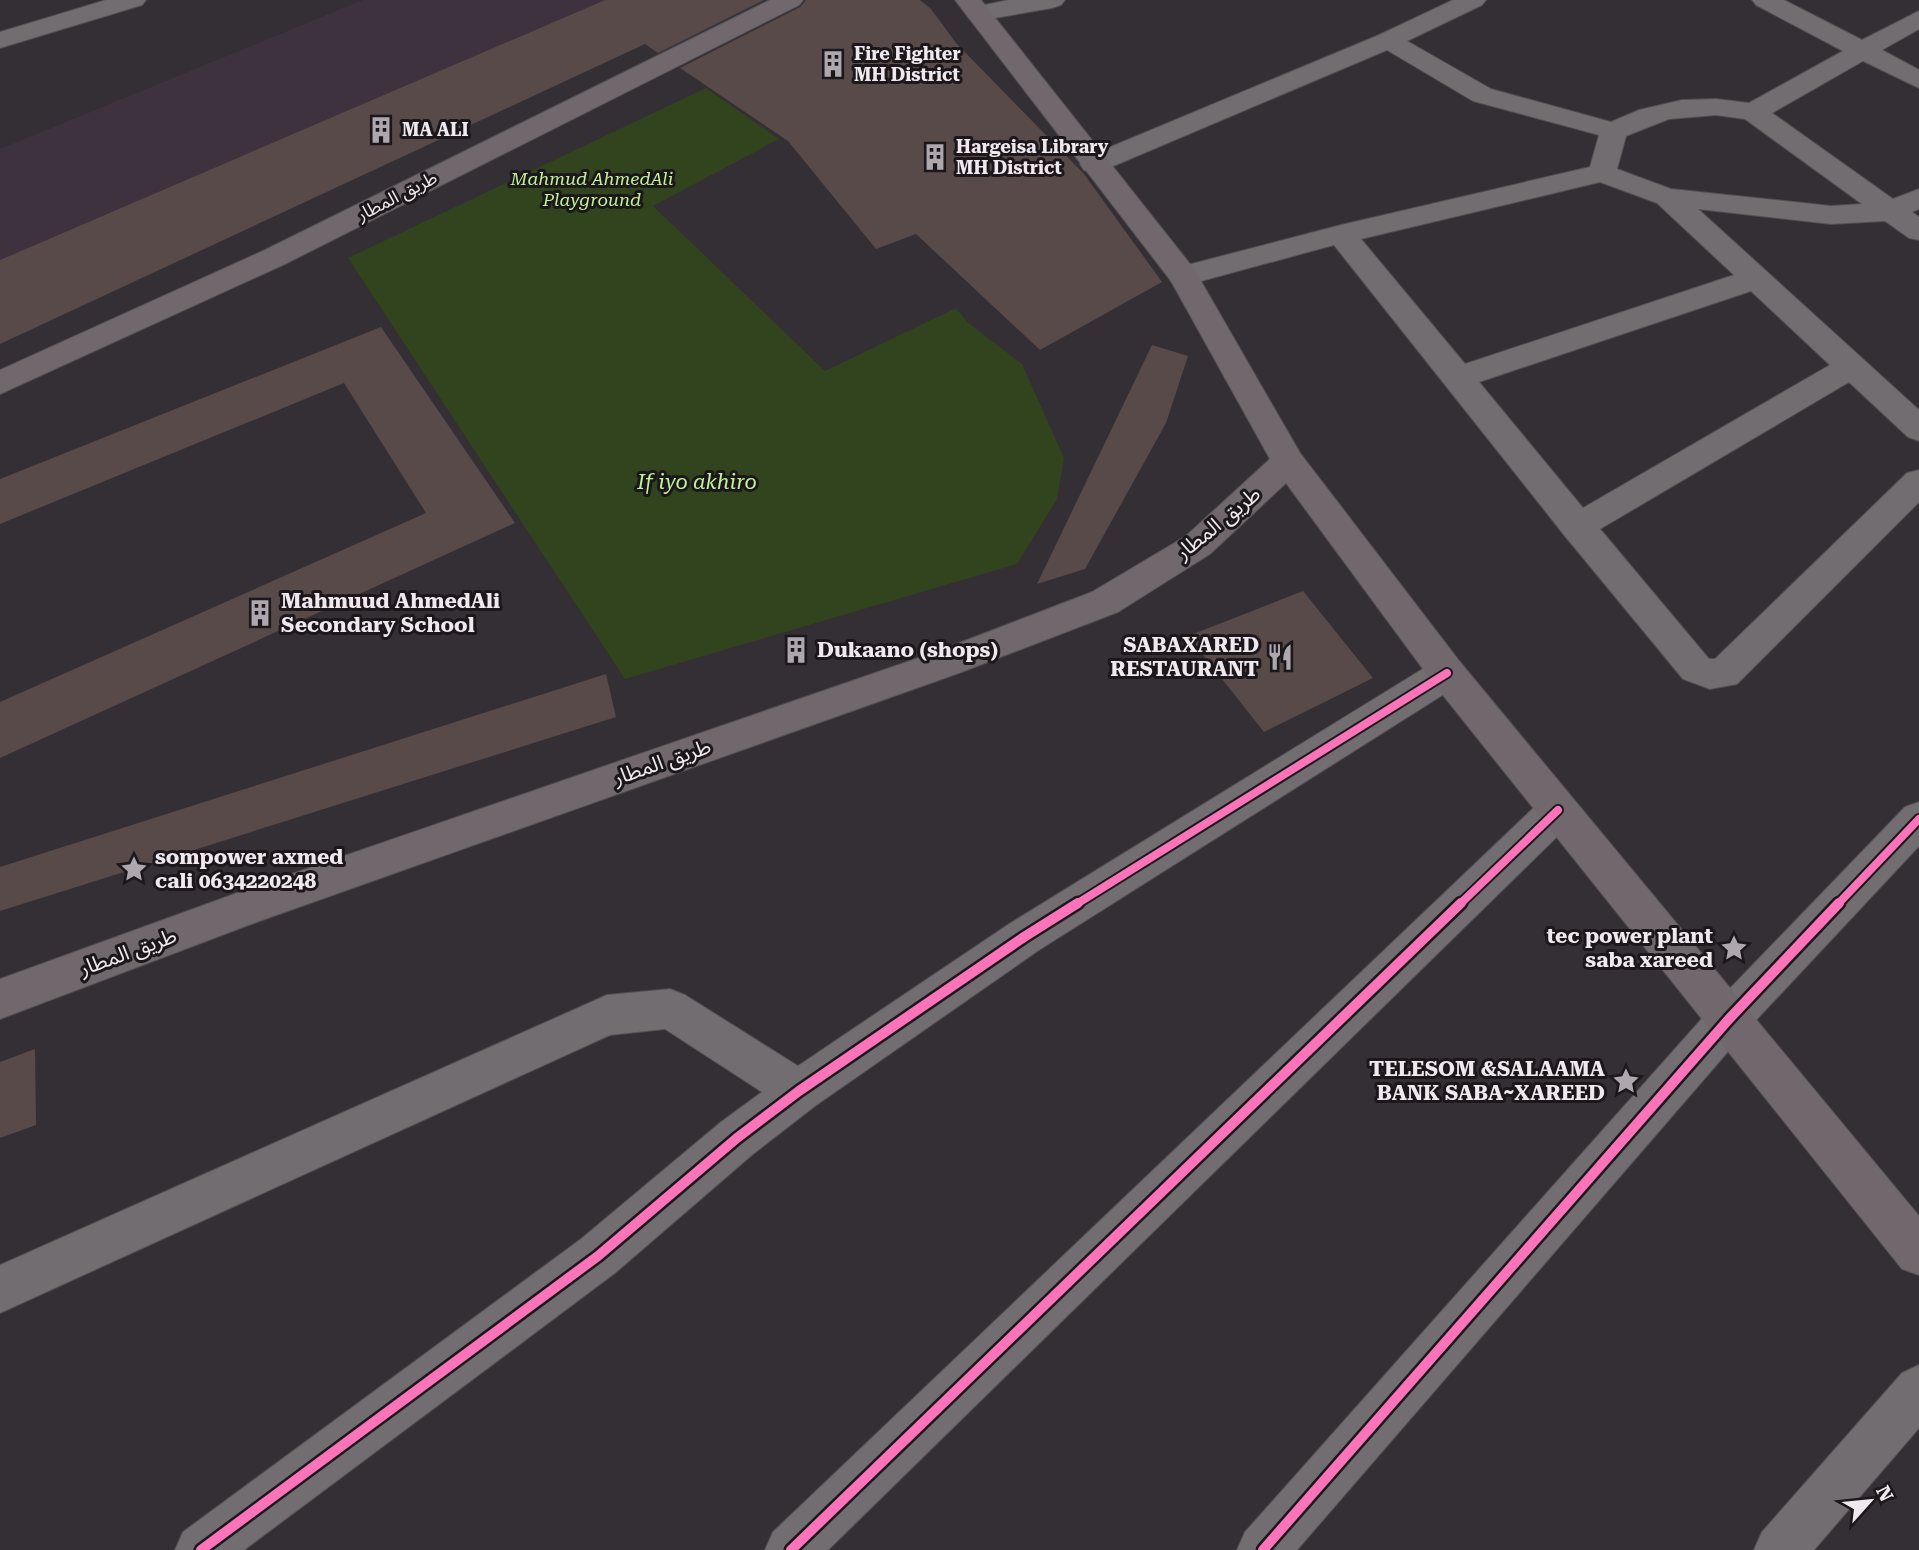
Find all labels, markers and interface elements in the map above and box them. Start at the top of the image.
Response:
place label: Fire Fighter MH District [854,43,961,85]
building icon: Fire Fighter MH District [818,49,848,79]
building icon: MA ALI [366,115,396,145]
place label: MA ALI [402,119,469,140]
place label: Hargeisa Library MH District [956,136,1109,178]
building icon: Hargeisa Library MH District [920,142,950,172]
street label: طريق المطار [352,166,441,226]
park label: Mahmud AhmedAli Playground [510,168,674,210]
park label: If iyo akhiro [636,470,757,494]
street label: طريق المطار [1170,482,1266,566]
place label: Mahmuud AhmedAli Secondary School [281,589,500,637]
building icon: Mahmuud AhmedAli Secondary School [245,598,275,628]
place label: SABAXARED RESTAURANT [1110,633,1259,681]
building icon: Dukaano (shops) [781,635,811,665]
place label: Dukaano (shops) [817,638,998,662]
restaurant icon: SABAXARED RESTAURANT [1265,642,1295,672]
street label: طريق المطار [609,734,714,791]
place label: sompower axmed cali 0634220248 [155,845,343,893]
place icon: sompower axmed cali 0634220248 [119,854,149,884]
street label: طريق المطار [75,923,180,982]
place label: tec power plant saba xareed [1547,924,1713,972]
place icon: tec power plant saba xareed [1719,933,1749,963]
place label: TELESOM &SALAAMA BANK SABA~XAREED [1369,1057,1605,1105]
place icon: TELESOM &SALAAMA BANK SABA~XAREED [1611,1066,1641,1096]
north arrow [1835,1466,1905,1536]
text: N [1871,1482,1898,1506]

